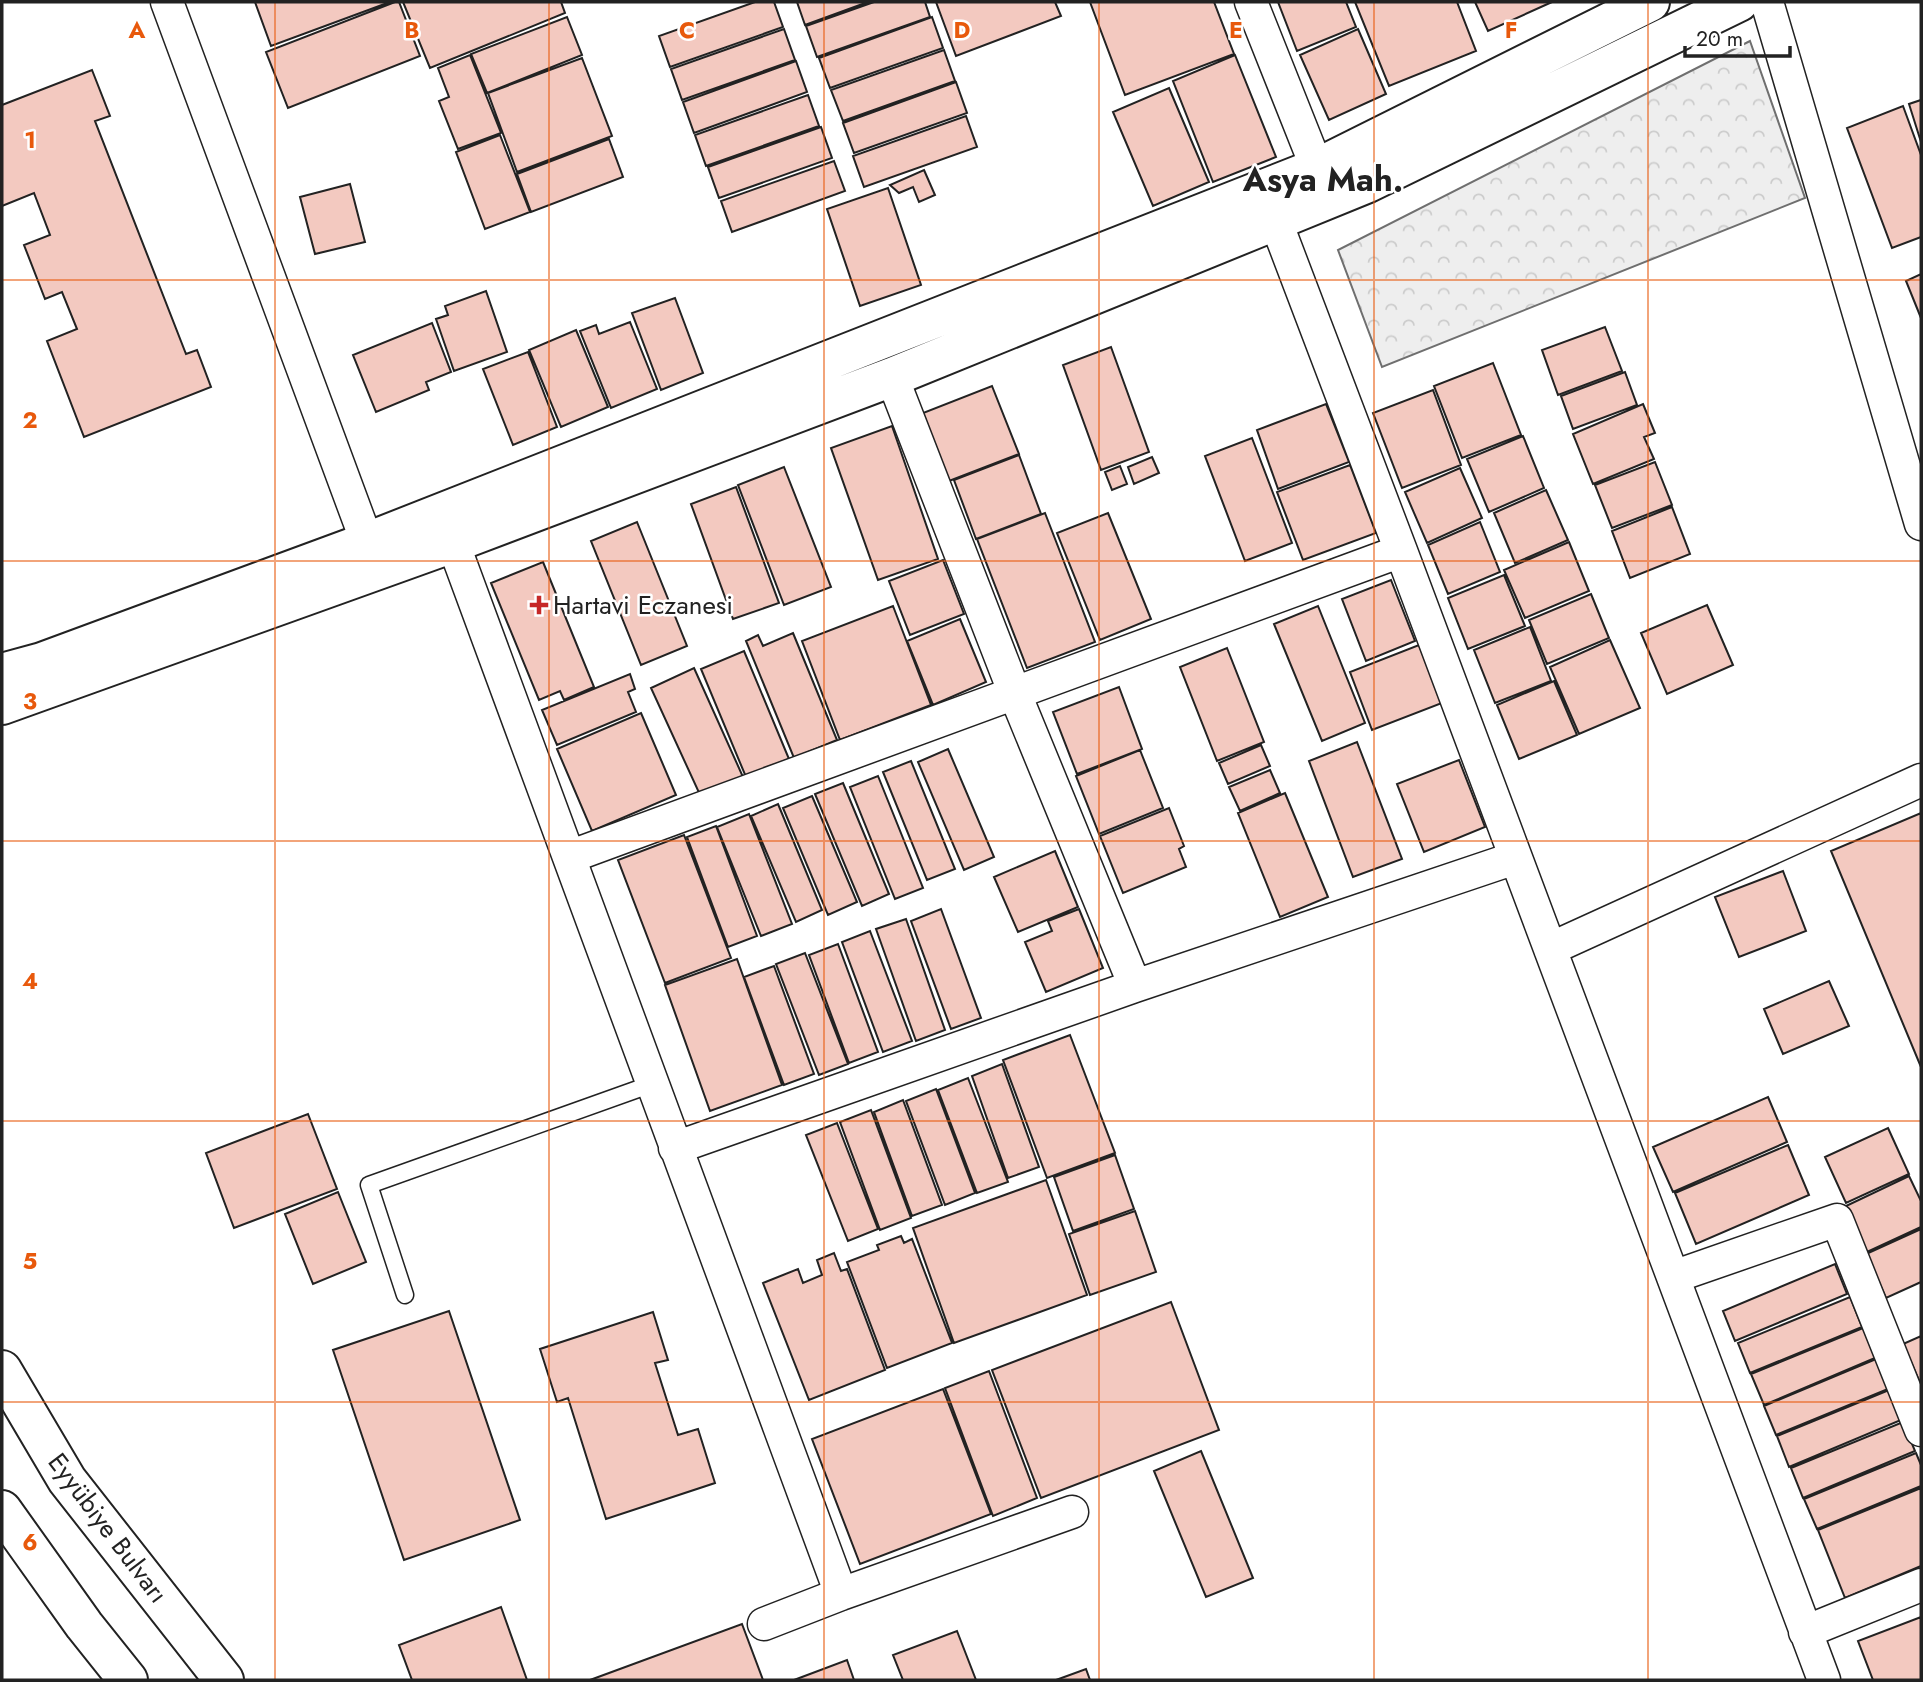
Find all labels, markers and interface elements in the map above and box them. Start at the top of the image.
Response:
text: A [128,13,146,47]
text: B [404,13,420,47]
text: C [679,13,695,47]
text: D [954,13,971,47]
text: E [1229,13,1243,47]
text: F [1505,13,1517,47]
scale bar [1685,14,1790,58]
text: 20 m [1696,24,1743,54]
text: 1 [24,123,36,157]
district label: Asya Mah. [1242,156,1403,203]
text: 2 [22,403,38,437]
place label: Hartavi Eczanesi [553,586,733,624]
marker: Hartavi Eczanesi [531,597,547,613]
text: 3 [23,684,37,718]
text: 4 [22,964,38,998]
text: 5 [23,1244,37,1278]
street label: Eyyübiye Bulvarı [39,1445,177,1611]
text: 6 [22,1525,38,1559]

